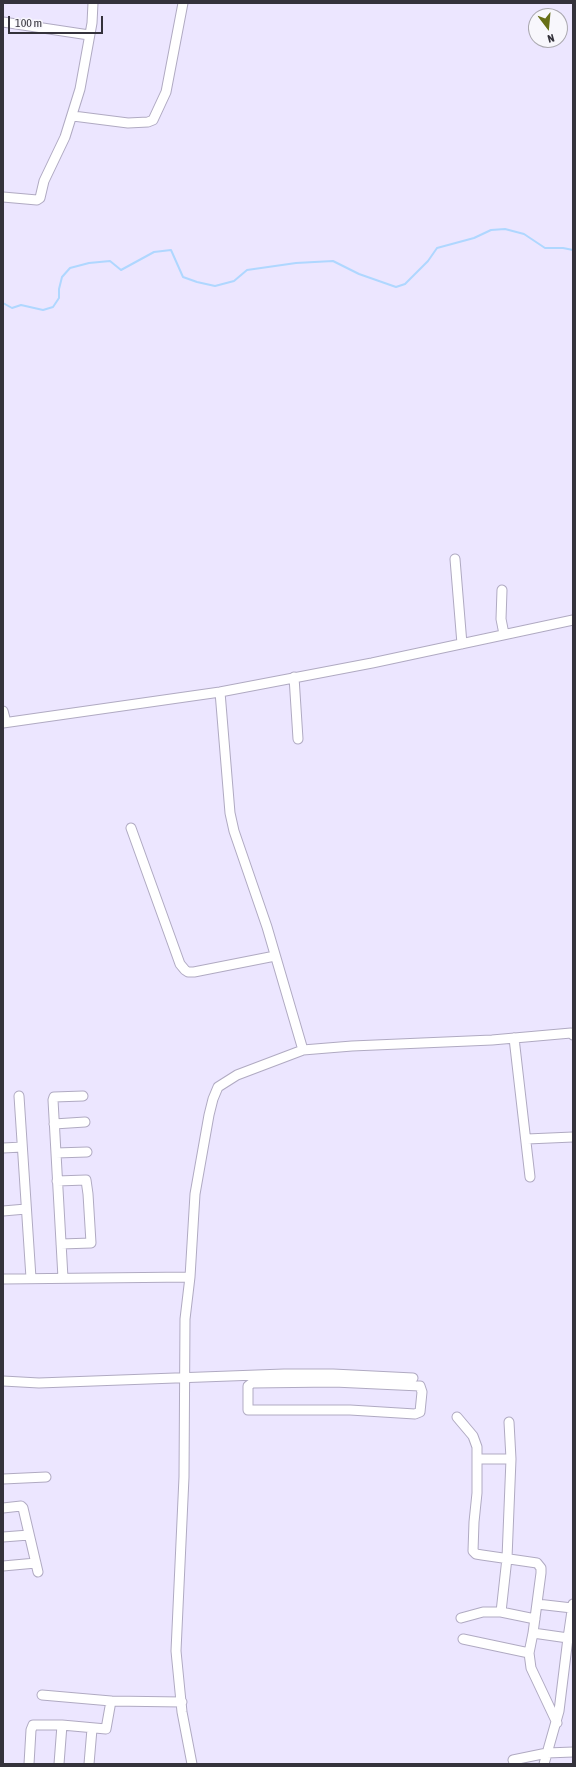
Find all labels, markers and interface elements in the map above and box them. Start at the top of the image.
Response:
scale bar [10,8,105,34]
north arrow [528,8,568,48]
text: 100 m [15,16,42,30]
text: N [546,32,556,45]

